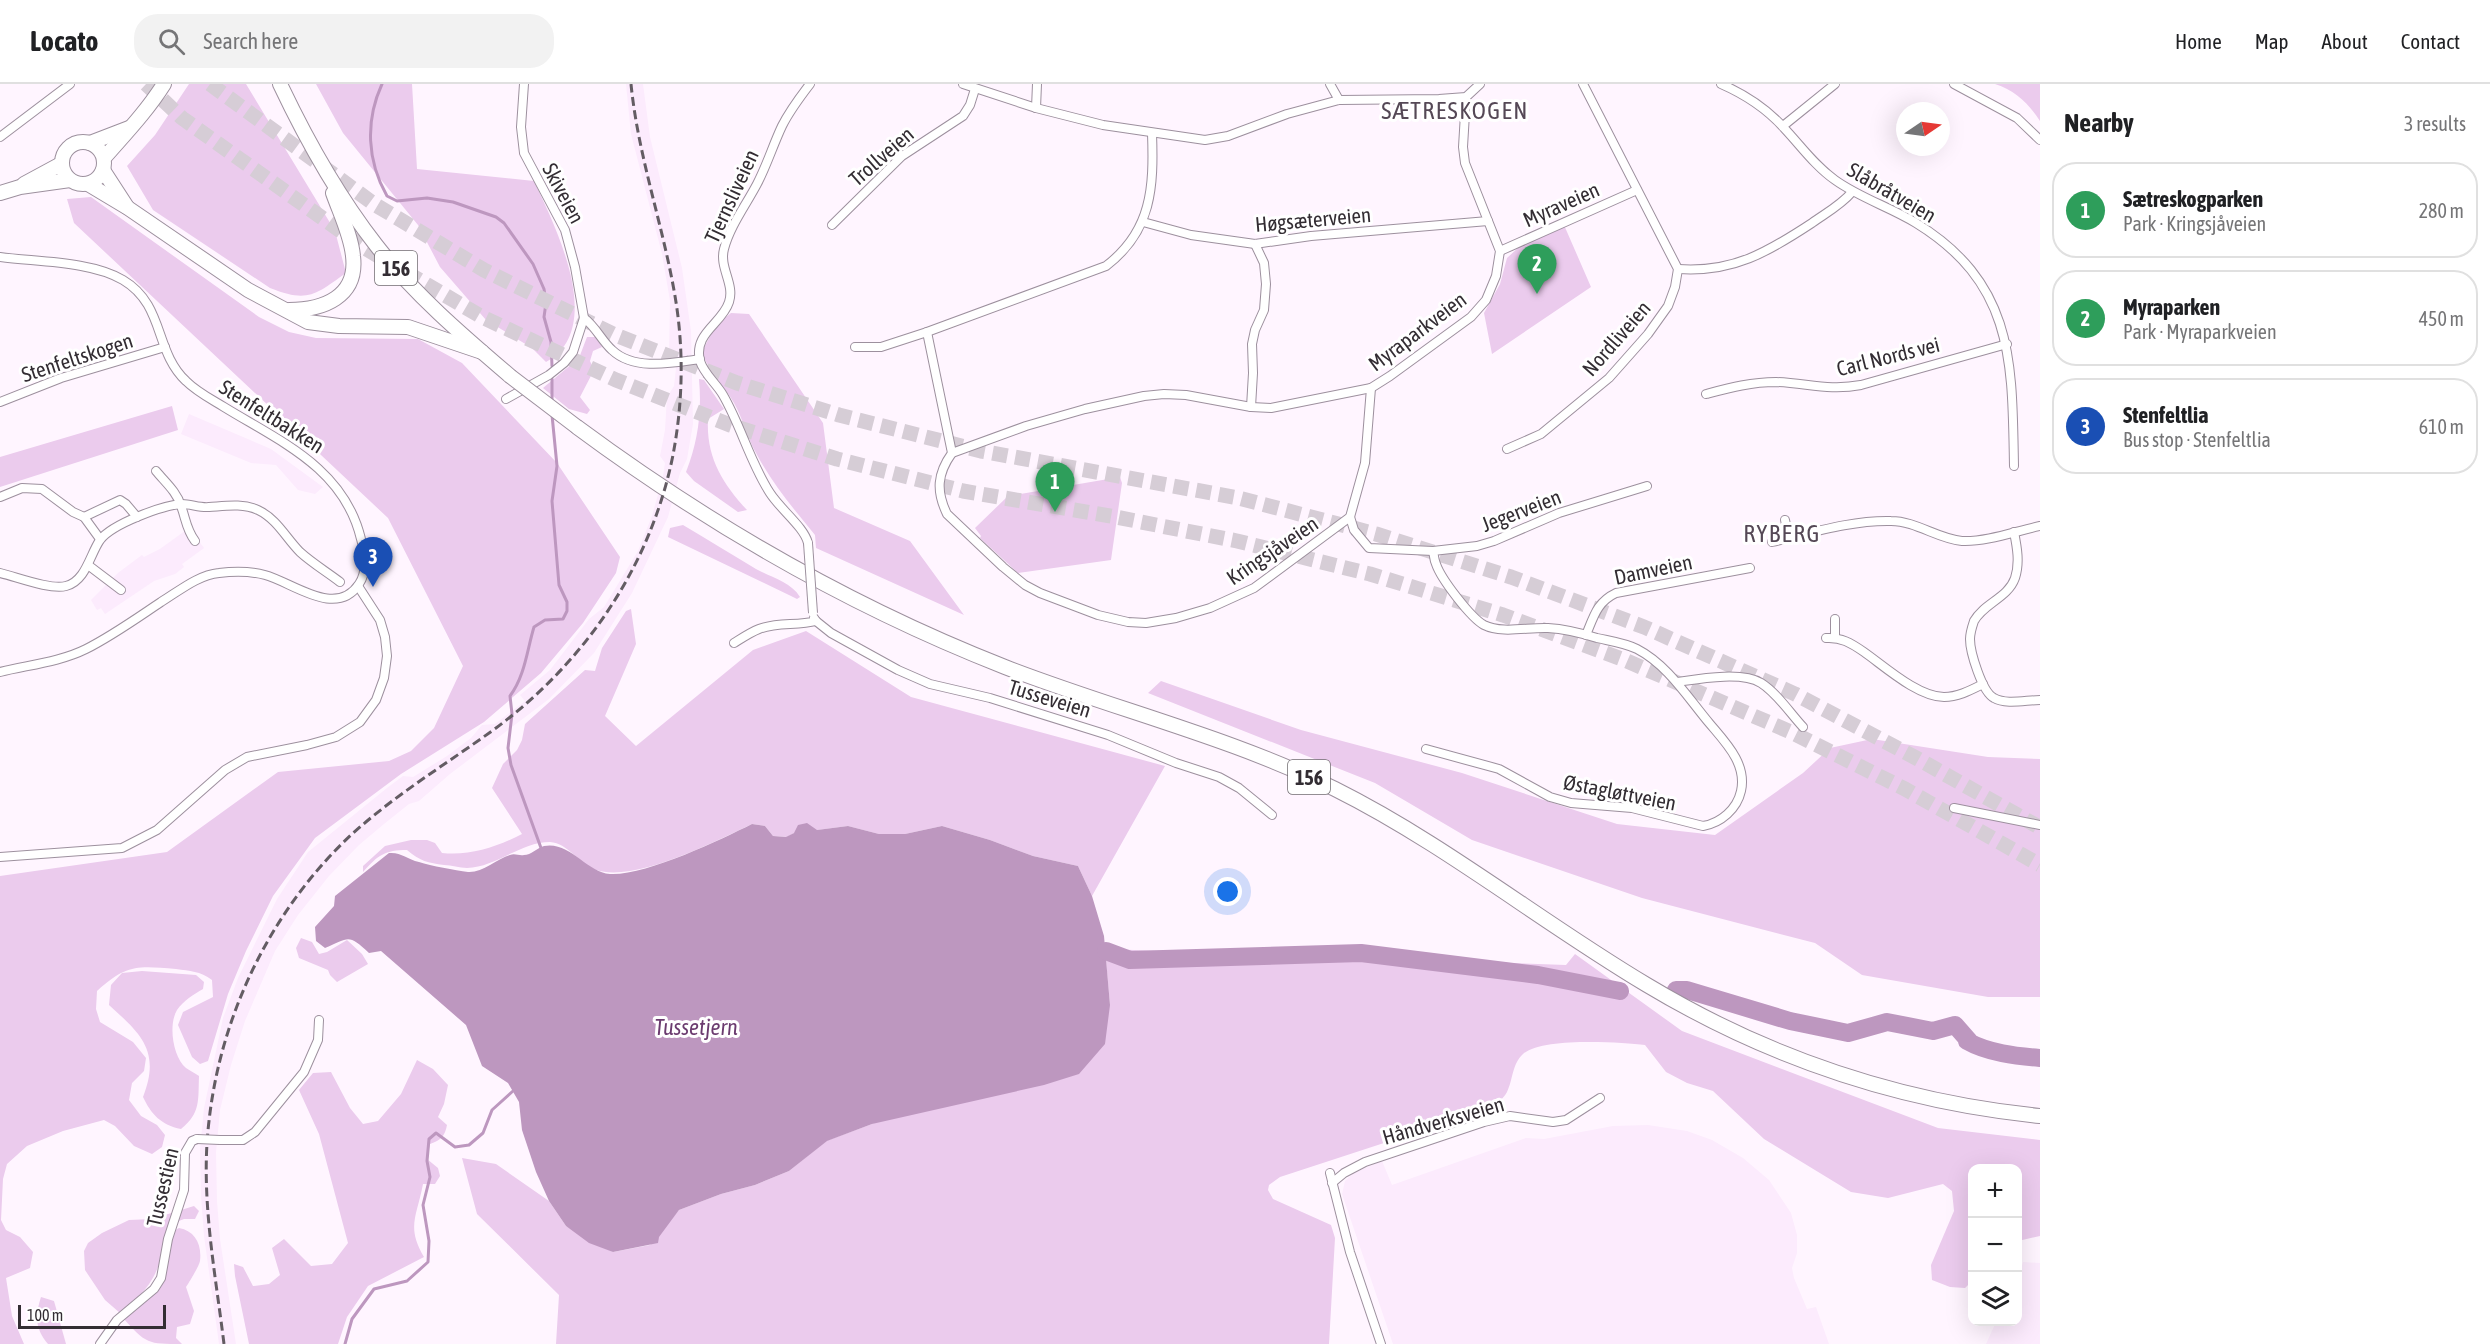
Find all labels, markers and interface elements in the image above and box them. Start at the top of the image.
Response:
search box [134,14,554,68]
text: Locato [30,25,98,57]
icon: search [155,25,188,58]
text: Search here [203,28,298,54]
text: Home [2175,29,2222,53]
text: Map [2255,29,2289,53]
text: About [2322,29,2368,53]
text: Contact [2401,29,2460,53]
district label: SÆTRESKOGEN [1381,97,1529,124]
north arrow [1896,102,1950,156]
text: Nearby [2064,108,2134,138]
text: 3 results [2404,112,2466,135]
street label: Trollveien [844,122,918,190]
street label: Tjernsliveien [699,146,763,246]
street label: Slåbråtveien [1843,157,1941,227]
street label: Skiveien [538,159,590,227]
street label: Myraveien [1519,177,1603,231]
text: Sætreskogparken [2123,186,2263,212]
text: 1 [2081,199,2090,222]
text: 280 m [2419,199,2464,222]
street label: Høgsæterveien [1254,202,1372,236]
text: Park · Kringsjåveien [2123,212,2266,235]
pin: 2 [1518,244,1556,294]
road number: 156 [375,251,417,285]
street label: Myraparkveien [1363,287,1471,375]
text: Myraparken [2123,294,2220,320]
street label: Nordliveien [1577,296,1655,380]
text: 2 [2081,307,2090,330]
text: 450 m [2419,307,2464,330]
text: Park · Myraparkveien [2123,320,2277,343]
street label: Stenfeltskogen [18,328,136,386]
street label: Carl Nords vei [1834,332,1942,380]
street label: Stenfeltbakken [215,374,329,458]
text: Stenfeltlia [2123,402,2208,428]
text: 3 [2081,415,2090,438]
text: 610 m [2419,415,2464,438]
text: Bus stop · Stenfeltlia [2123,428,2271,451]
pin: 1 [1036,462,1074,512]
street label: Jegerveien [1478,484,1564,536]
street label: Kringsjåveien [1222,511,1322,589]
district label: RYBERG [1743,520,1821,547]
pin: 3 [354,538,392,587]
street label: Damveien [1612,549,1694,589]
street label: Tusseveien [1006,674,1094,722]
road number: 156 [1288,760,1330,794]
street label: Østagløttveien [1562,769,1678,815]
your location [1213,877,1242,906]
water label: Tussetjern [654,1014,738,1040]
street label: Håndverksveien [1379,1091,1507,1149]
street label: Tussestien [141,1145,183,1229]
map controls [1968,1164,2022,1326]
button: + [1968,1164,2022,1218]
button: − [1968,1218,2022,1272]
button: layers [1968,1272,2022,1326]
scale bar [18,1302,166,1330]
text: 100 m [27,1306,63,1324]

